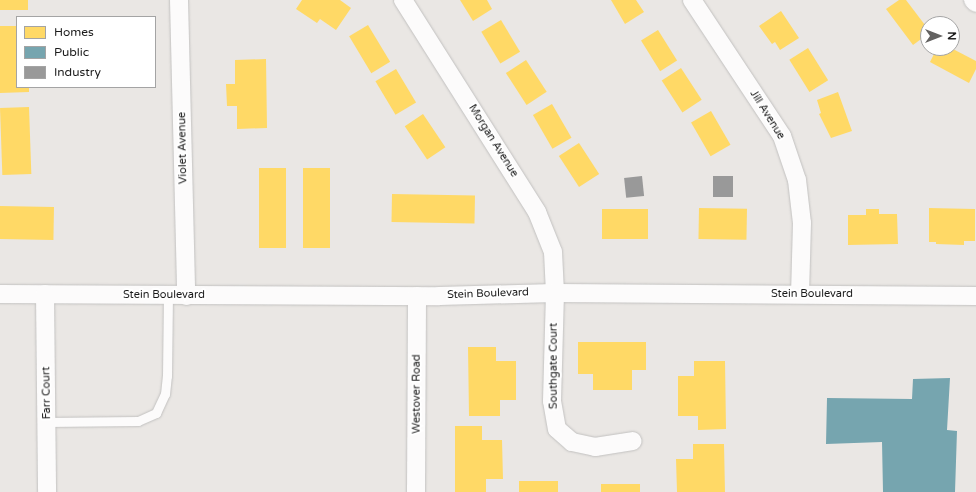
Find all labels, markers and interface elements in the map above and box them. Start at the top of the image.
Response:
legend [16,16,156,88]
north arrow [920,16,960,56]
text: Homes [54,25,94,39]
text: N [945,32,958,40]
text: Public [54,45,89,59]
text: Industry [54,65,101,79]
street label: Jill Avenue [747,88,787,142]
street label: Morgan Avenue [465,102,521,180]
street label: Violet Avenue [176,112,190,184]
street label: Stein Boulevard [447,286,529,302]
street label: Stein Boulevard [771,287,853,301]
street label: Stein Boulevard [123,288,205,302]
street label: Southgate Court [547,323,561,409]
street label: Westover Road [410,354,424,434]
street label: Farr Court [40,367,54,419]

